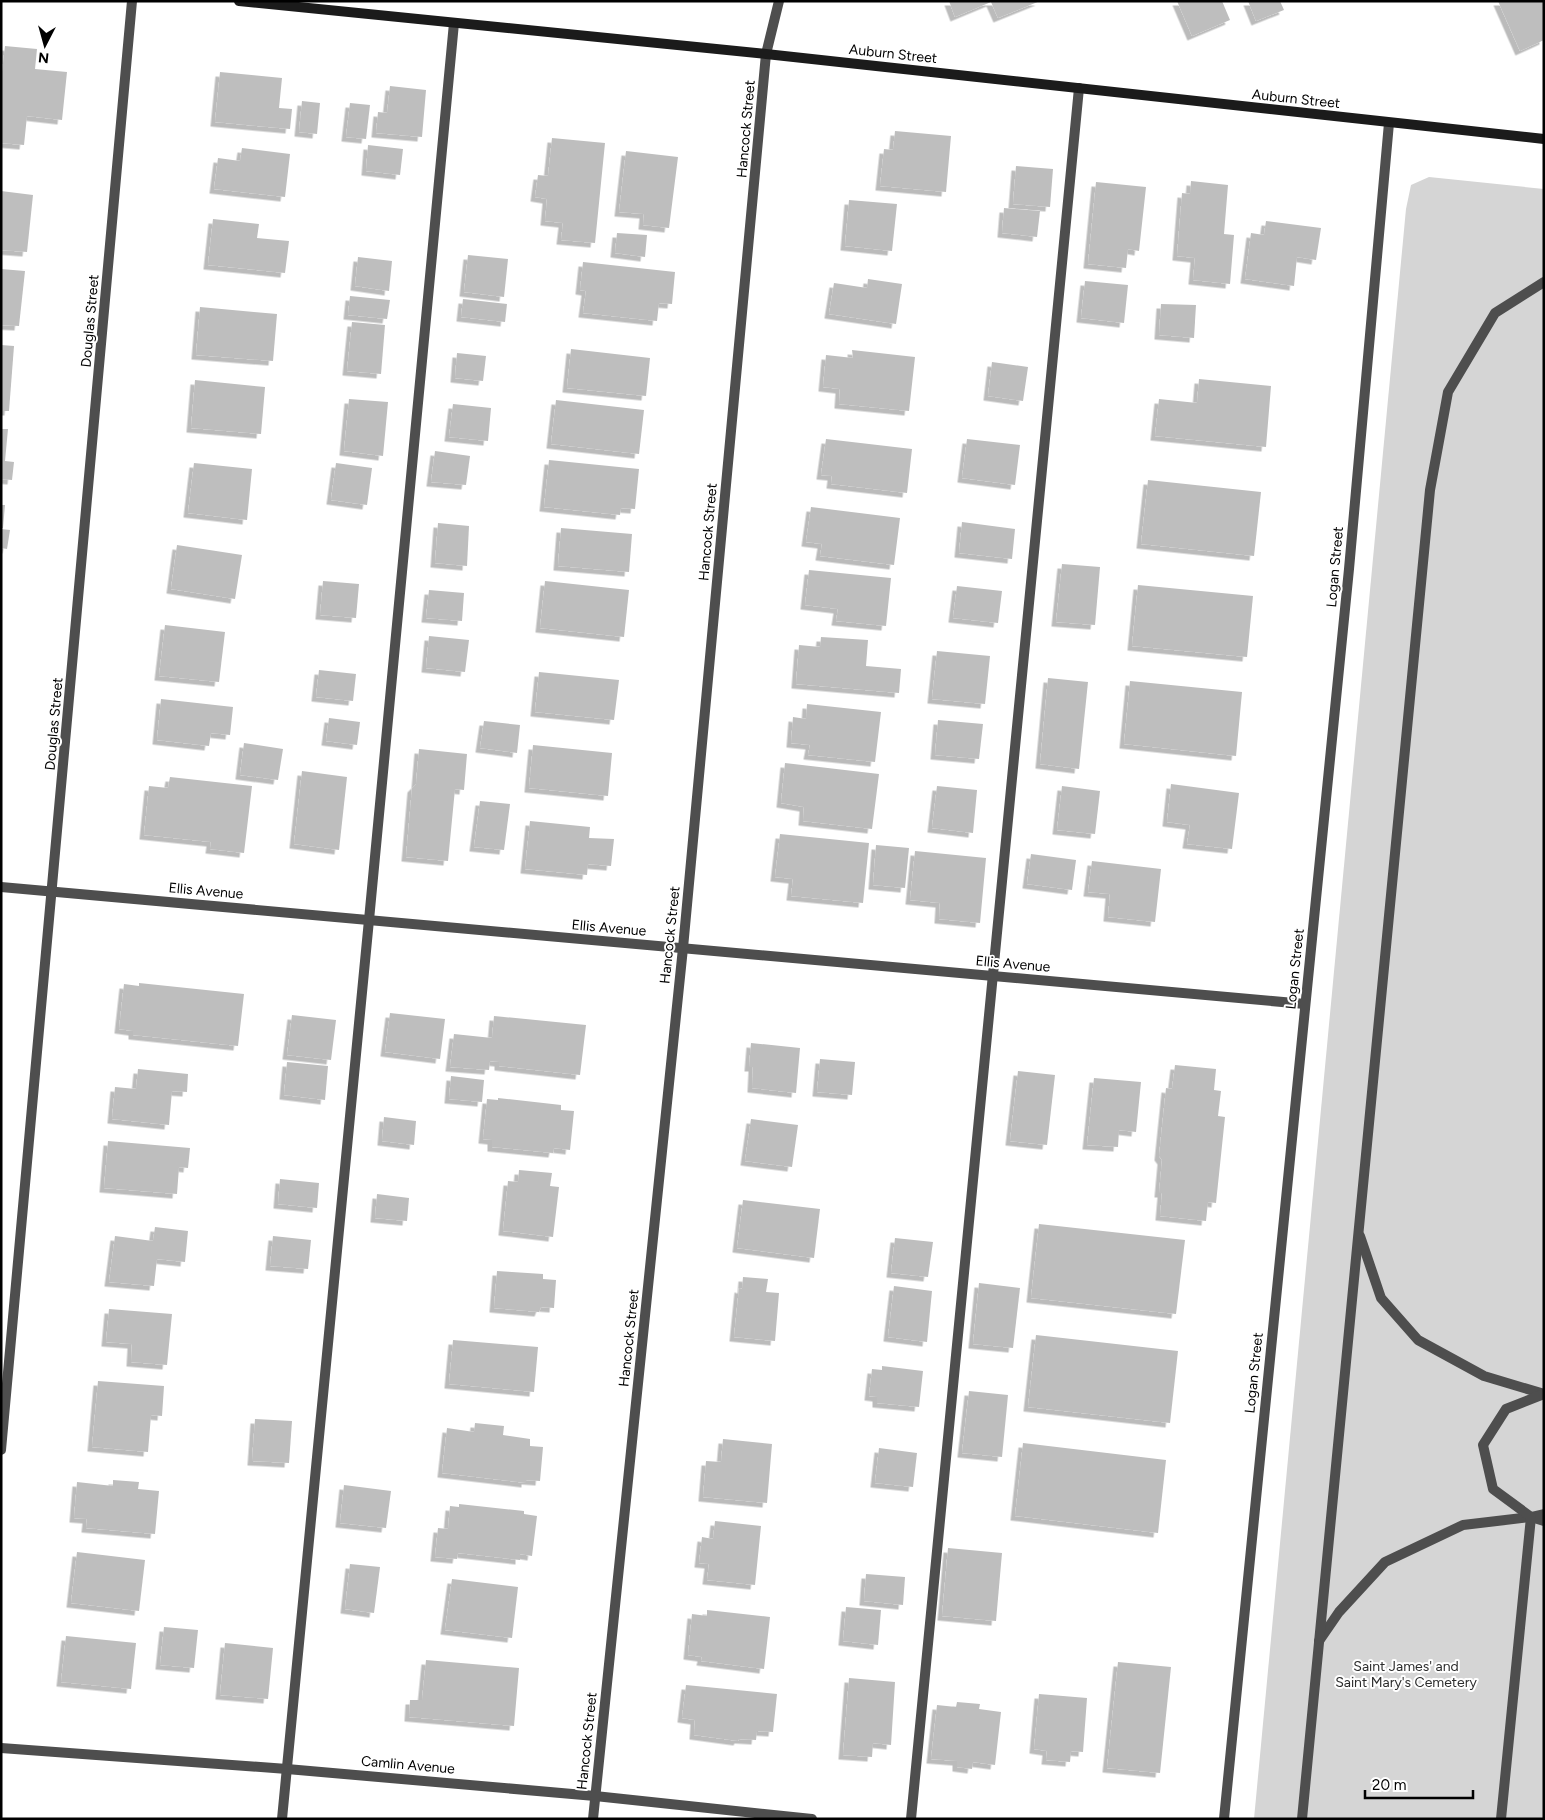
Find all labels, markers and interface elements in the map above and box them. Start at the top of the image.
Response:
north arrow [20,20,70,70]
street label: Auburn Street [848,41,938,67]
text: N [37,48,50,66]
street label: Hancock Street [733,79,759,179]
street label: Auburn Street [1251,86,1341,112]
street label: Douglas Street [77,274,103,368]
street label: Hancock Street [695,482,721,582]
street label: Logan Street [1323,526,1347,608]
street label: Douglas Street [41,677,67,771]
street label: Ellis Avenue [168,879,244,903]
street label: Hancock Street [656,885,684,985]
street label: Ellis Avenue [571,916,647,940]
street label: Logan Street [1282,928,1308,1010]
street label: Ellis Avenue [975,952,1051,976]
street label: Hancock Street [615,1288,643,1388]
street label: Logan Street [1241,1332,1267,1414]
park label: Saint James' and Saint Mary's Cemetery [1335,1658,1477,1691]
street label: Hancock Street [573,1691,601,1791]
street label: Camlin Avenue [360,1752,456,1778]
scale bar [1365,1768,1472,1800]
text: 20 m [1372,1776,1406,1794]

